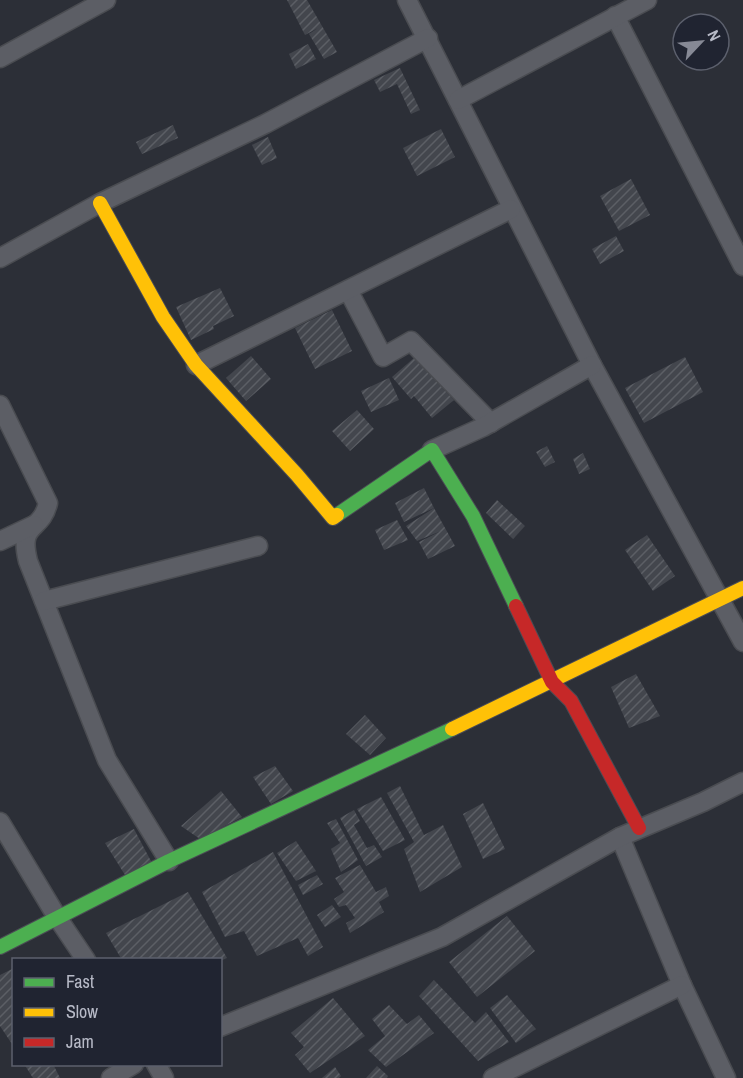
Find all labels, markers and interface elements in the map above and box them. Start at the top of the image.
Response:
north arrow [671,12,731,72]
text: N [703,26,726,45]
legend [12,958,222,1066]
text: Fast [66,969,94,994]
text: Slow [66,999,98,1024]
text: Jam [66,1029,94,1054]

